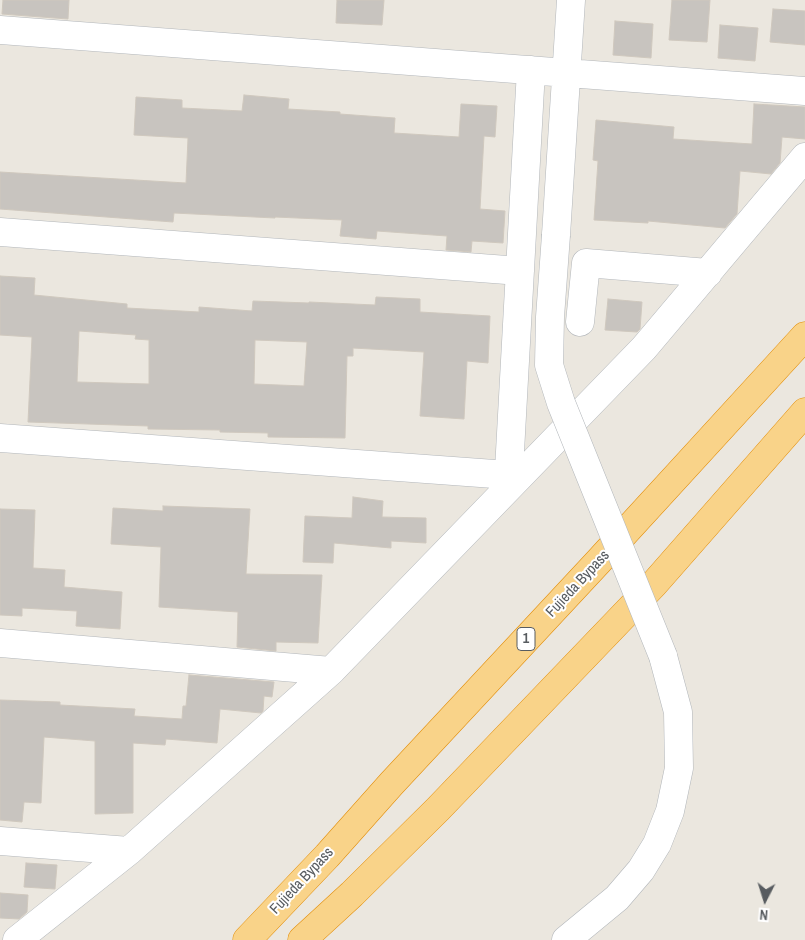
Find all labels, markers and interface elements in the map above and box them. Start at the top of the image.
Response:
street label: Fujieda Bypass [543,547,613,621]
road number: 1 [517,628,535,650]
street label: Fujieda Bypass [267,844,337,918]
north arrow [740,875,790,925]
text: N [759,906,769,924]

